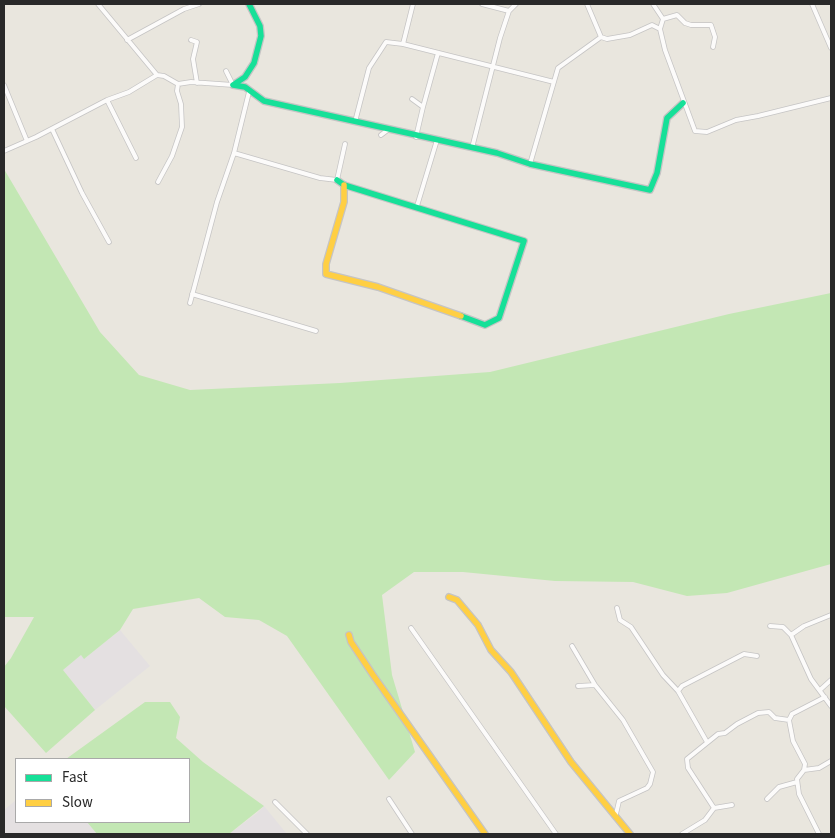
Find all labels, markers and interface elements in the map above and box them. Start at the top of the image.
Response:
legend [15,758,190,823]
text: Fast [62,767,88,788]
text: Slow [62,792,93,813]

